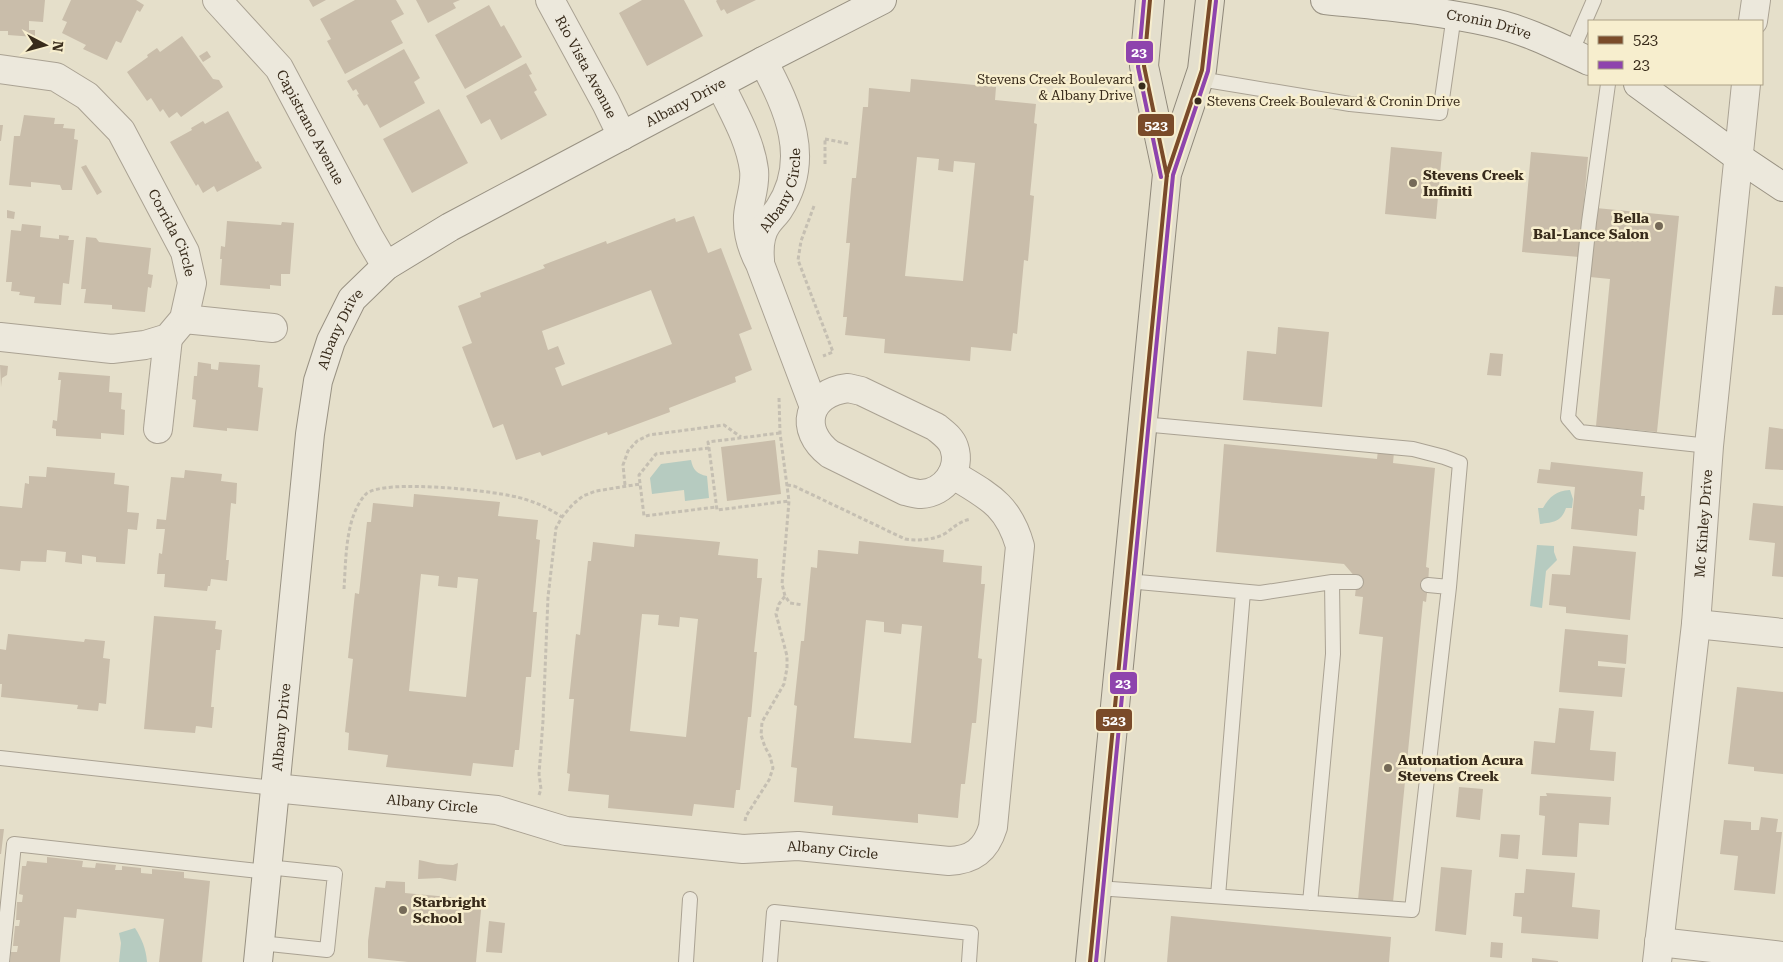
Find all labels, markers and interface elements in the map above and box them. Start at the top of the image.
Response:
street label: Cronin Drive [1445,6,1534,42]
street label: Rio Vista Avenue [552,13,620,121]
north arrow [20,20,70,70]
legend [1588,20,1763,85]
text: 523 [1633,31,1658,49]
text: N [49,40,66,53]
line badge: 23 [1125,40,1154,64]
text: 23 [1131,44,1147,60]
text: 23 [1633,56,1650,74]
street label: Capistrano Avenue [273,67,348,188]
place label: Stevens Creek Boulevard & Albany Drive [977,72,1134,103]
street label: Albany Drive [643,74,728,130]
marker: Stevens Creek Boulevard & Albany Drive [1137,81,1147,91]
place label: Stevens Creek Boulevard & Cronin Drive [1207,94,1460,109]
marker: Stevens Creek Boulevard & Cronin Drive [1193,96,1203,106]
line badge: 523 [1137,113,1175,137]
text: 523 [1144,117,1168,133]
street label: Albany Circle [756,147,803,235]
place label: Stevens Creek Infiniti [1423,167,1524,199]
marker: Stevens Creek Infiniti [1407,177,1419,189]
street label: Corrida Circle [145,186,198,278]
place label: Bella Bal-Lance Salon [1533,210,1650,242]
marker: Bella Bal-Lance Salon [1653,220,1665,232]
street label: Albany Drive [314,285,366,371]
street label: Mc Kinley Drive [1691,469,1715,578]
line badge: 23 [1109,671,1138,695]
text: 23 [1115,675,1131,691]
street label: Albany Drive [269,682,293,772]
line badge: 523 [1095,708,1133,732]
text: 523 [1102,712,1126,728]
place label: Autonation Acura Stevens Creek [1398,752,1524,784]
marker: Autonation Acura Stevens Creek [1382,762,1394,774]
street label: Albany Circle [386,791,479,816]
street label: Albany Circle [787,838,879,862]
place label: Starbright School [413,894,487,926]
marker: Starbright School [397,904,409,916]

